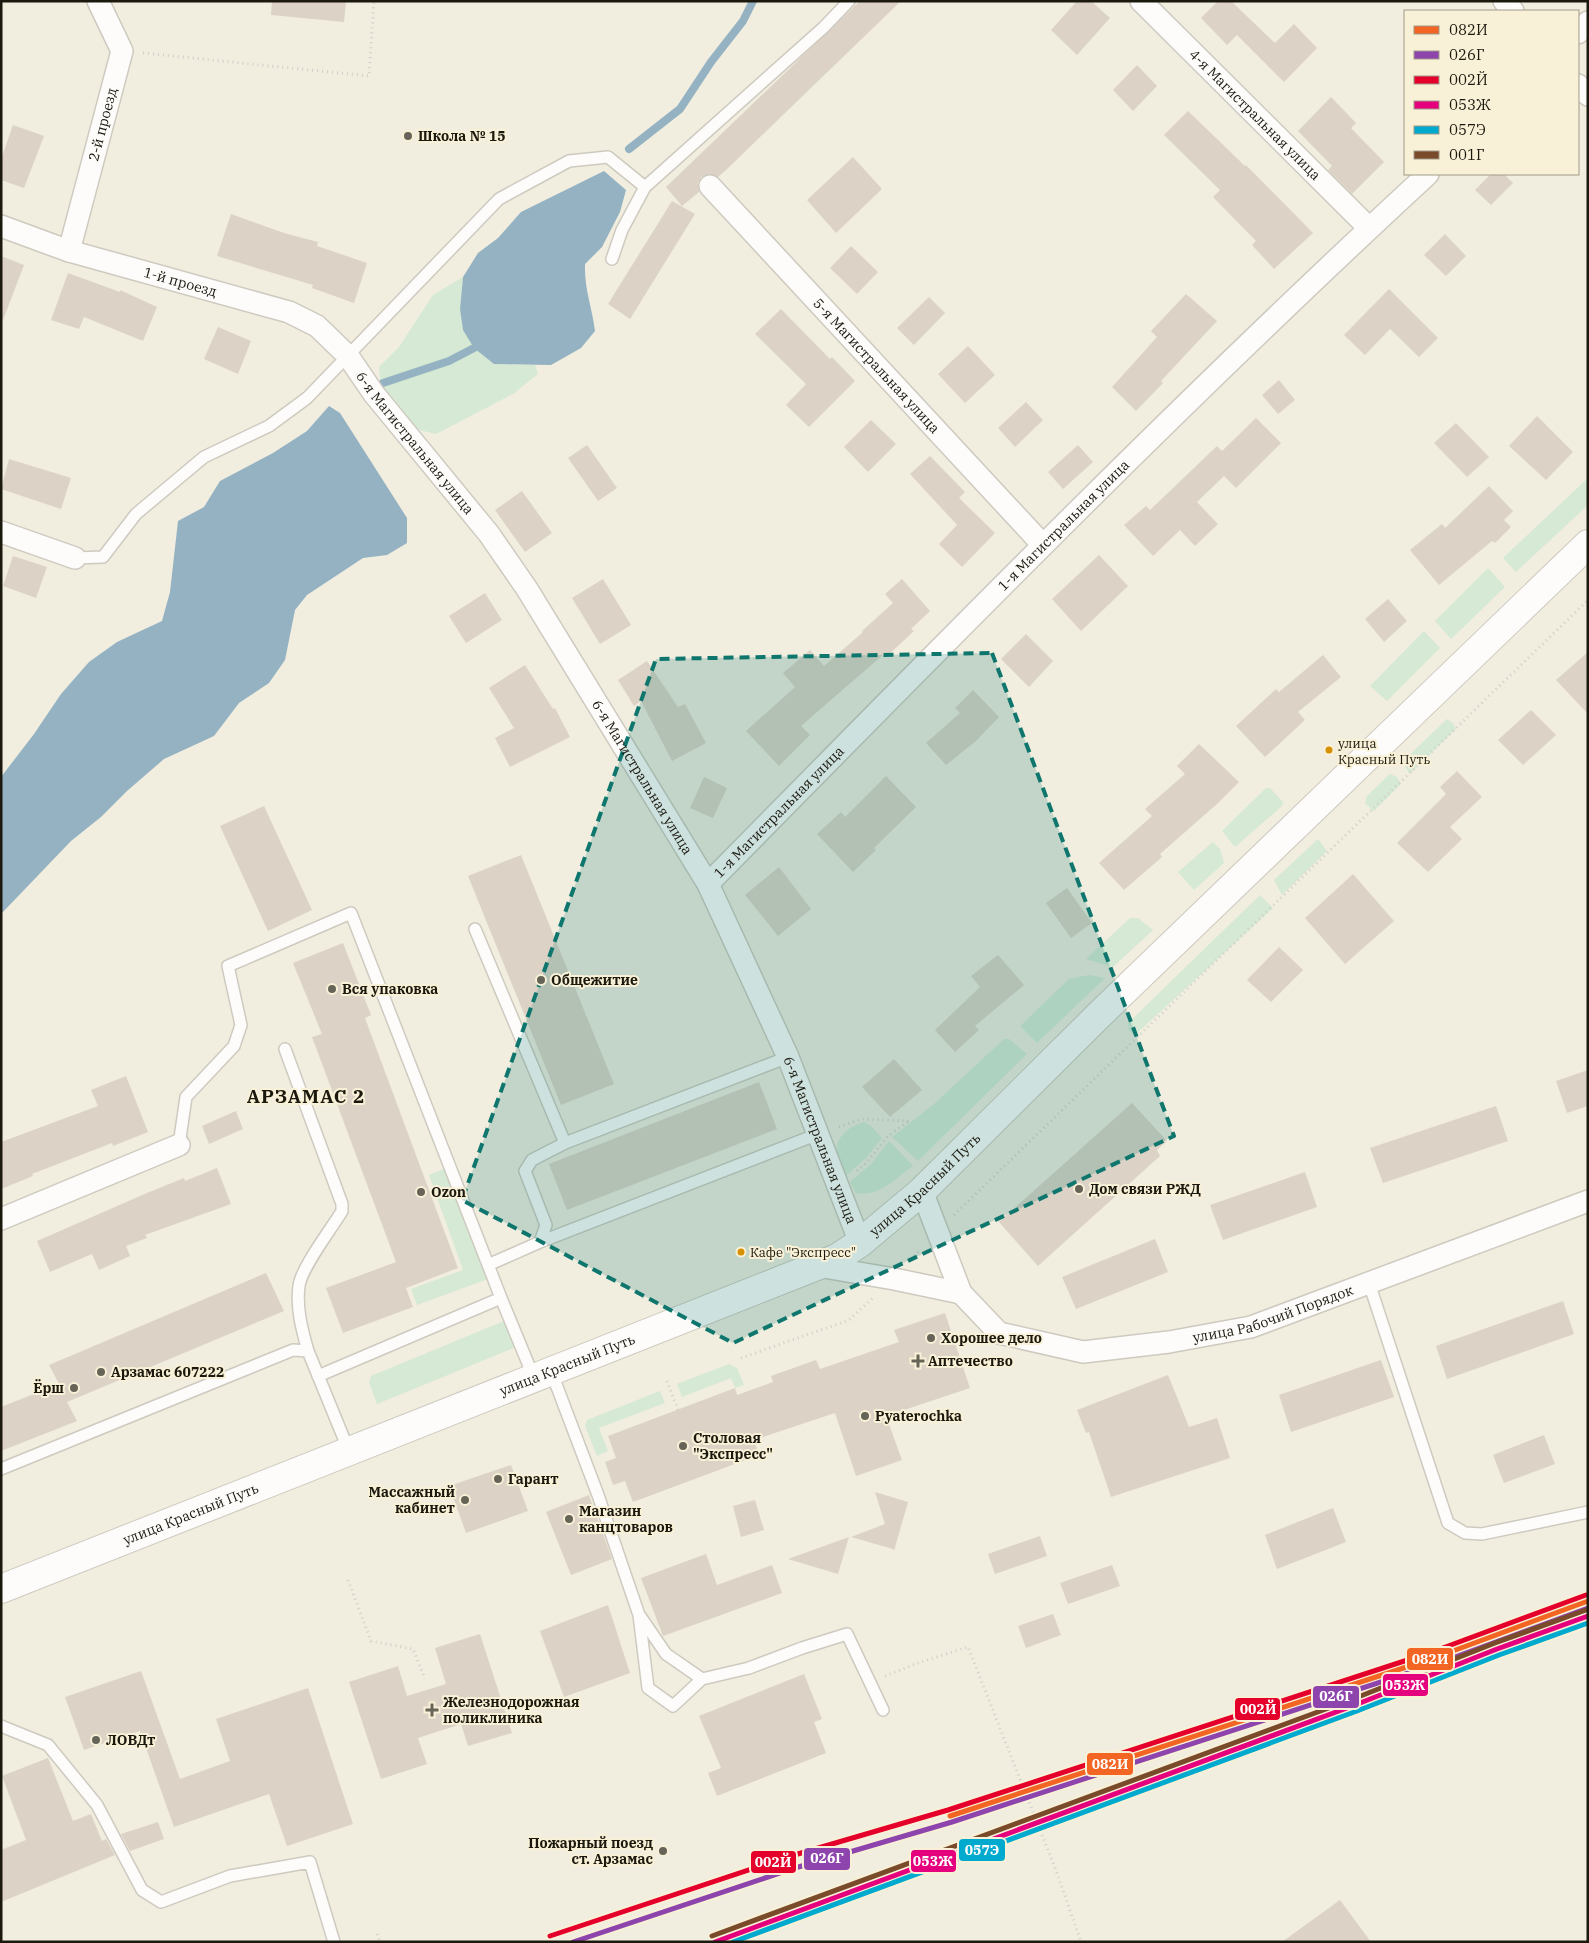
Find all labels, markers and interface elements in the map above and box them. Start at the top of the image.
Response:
legend [1404,10,1579,175]
text: 082И [1449,20,1488,39]
street label: 4-я Магистральная улица [1186,45,1325,184]
text: 026Г [1449,45,1484,64]
text: 002Й [1449,70,1488,89]
street label: 2-й проезд [84,85,121,163]
text: 053Ж [1449,95,1491,114]
text: 057Э [1449,120,1486,139]
place label: Школа № 15 [418,127,506,145]
marker: Школа № 15 [402,130,414,142]
text: 001Г [1449,145,1484,164]
street label: 1-й проезд [142,263,220,301]
street label: 5-я Магистральная улица [809,294,944,437]
street label: 6-я Магистральная улица [352,368,478,518]
street label: 1-я Магистральная улица [994,456,1133,594]
street label: 6-я Магистральная улица [588,696,697,858]
place label: улица Красный Путь [1338,735,1430,768]
street label: 1-я Магистральная улица [710,742,848,882]
marker: улица Красный Путь [1324,745,1334,755]
place label: Общежитие [551,971,638,989]
marker: Общежитие [535,974,547,986]
place label: Вся упаковка [342,980,438,998]
marker: Вся упаковка [326,983,338,995]
street label: 6-я Магистральная улица [780,1054,861,1227]
district label: АРЗАМАС 2 [247,1084,365,1108]
street label: улица Красный Путь [866,1129,984,1240]
place label: Дом связи РЖД [1089,1180,1201,1198]
place label: Ozon [431,1183,466,1201]
marker: Дом связи РЖД [1073,1183,1085,1195]
marker: Ozon [415,1186,427,1198]
place label: Кафе "Экспресс" [750,1244,856,1261]
marker: Кафе "Экспресс" [736,1247,746,1257]
street label: улица Рабочий Порядок [1191,1281,1355,1346]
place label: Хорошее дело [941,1329,1042,1347]
street label: улица Красный Путь [497,1330,638,1400]
marker: Хорошее дело [925,1332,937,1344]
place label: Аптечество [928,1352,1013,1370]
marker: Аптечество [912,1355,924,1367]
place label: Арзамас 607222 [111,1363,225,1381]
marker: Арзамас 607222 [95,1366,107,1378]
place label: Ёрш [33,1379,64,1397]
marker: Ёрш [68,1382,80,1394]
place label: Pyaterochka [875,1407,962,1425]
marker: Pyaterochka [859,1410,871,1422]
place label: Столовая "Экспресс" [693,1429,773,1463]
marker: Столовая "Экспресс" [677,1440,689,1452]
place label: Гарант [508,1470,559,1488]
marker: Гарант [492,1473,504,1485]
street label: улица Красный Путь [120,1479,261,1549]
place label: Массажный кабинет [368,1483,455,1517]
marker: Массажный кабинет [459,1494,471,1506]
place label: Магазин канцтоваров [579,1502,673,1536]
marker: Магазин канцтоваров [563,1513,575,1525]
line badge: 082И [1406,1647,1454,1671]
text: 082И [1412,1650,1448,1668]
line badge: 053Ж [1382,1673,1429,1697]
text: 053Ж [1385,1676,1425,1694]
line badge: 026Г [1312,1685,1360,1709]
text: 026Г [1319,1687,1353,1705]
place label: Железнодорожная поликлиника [443,1693,580,1727]
line badge: 002Й [1234,1697,1281,1721]
text: 002Й [1240,1699,1276,1718]
marker: Железнодорожная поликлиника [425,1703,439,1717]
place label: ЛОВДт [106,1731,156,1749]
marker: ЛОВДт [90,1734,102,1746]
line badge: 082И [1086,1752,1134,1776]
text: 082И [1092,1755,1128,1773]
place label: Пожарный поезд ст. Арзамас [528,1834,654,1868]
line badge: 057Э [958,1838,1006,1862]
text: 057Э [965,1841,999,1859]
marker: Пожарный поезд ст. Арзамас [657,1845,669,1857]
line badge: 026Г [803,1847,851,1871]
text: 026Г [810,1849,844,1867]
line badge: 053Ж [910,1849,957,1873]
line badge: 002Й [750,1850,797,1874]
text: 002Й [755,1852,791,1871]
text: 053Ж [913,1852,953,1870]

